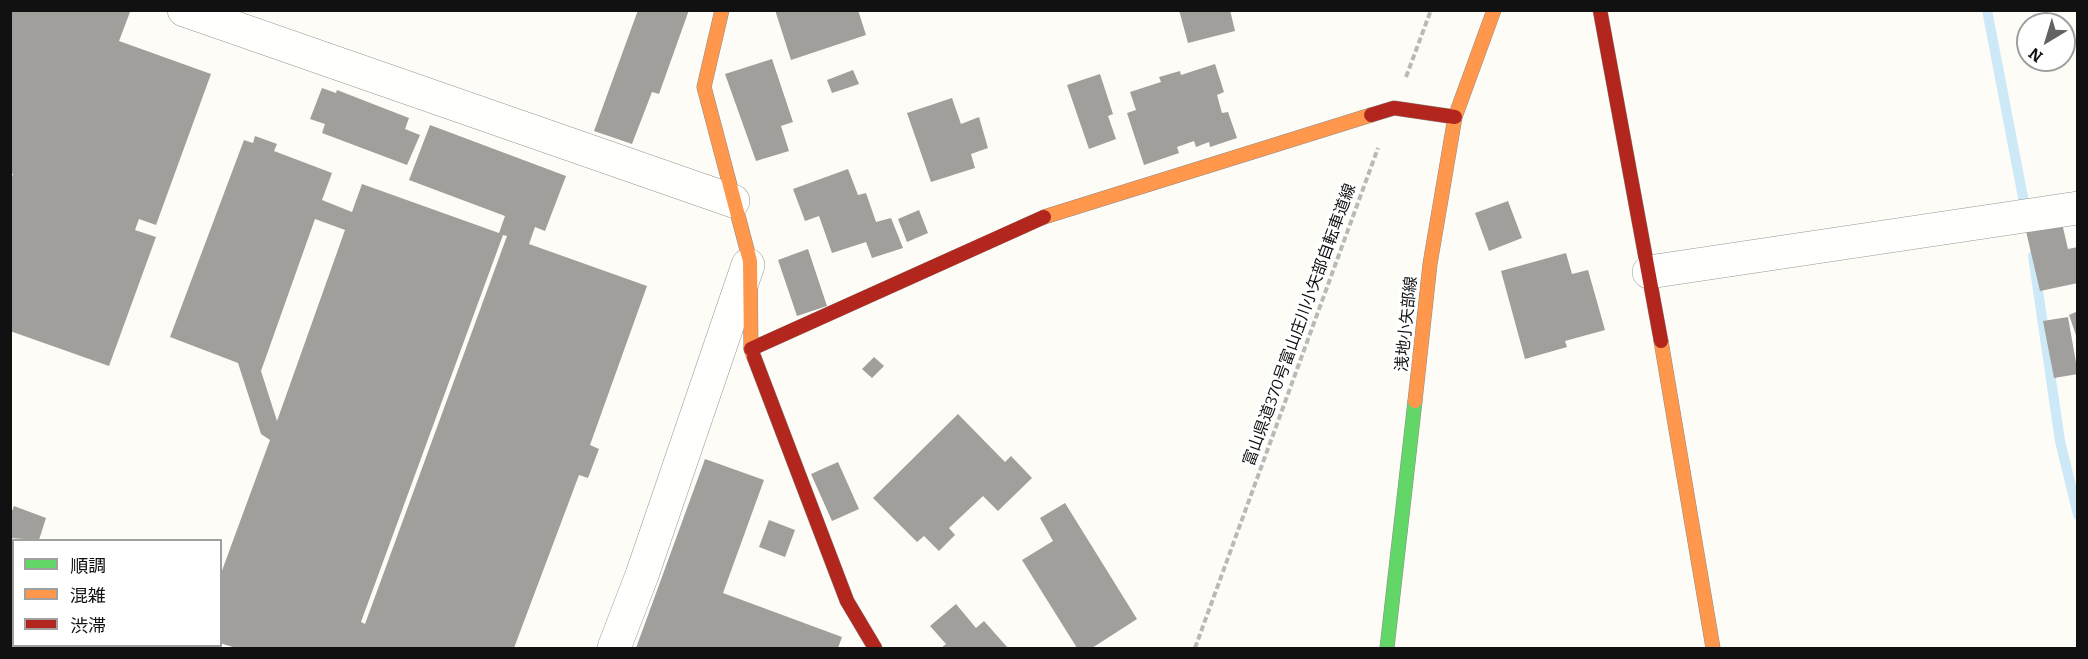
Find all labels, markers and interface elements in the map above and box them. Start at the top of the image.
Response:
north arrow [2016,12,2076,72]
text: N [2025,44,2047,66]
street label: 富山県道370号富山庄川小矢部自転車道線 [1240,181,1360,469]
street label: 浅地小矢部線 [1392,275,1422,373]
legend [12,539,222,647]
text: 順調 [70,555,106,577]
text: 混雑 [70,585,106,607]
text: 渋滞 [70,615,106,637]

